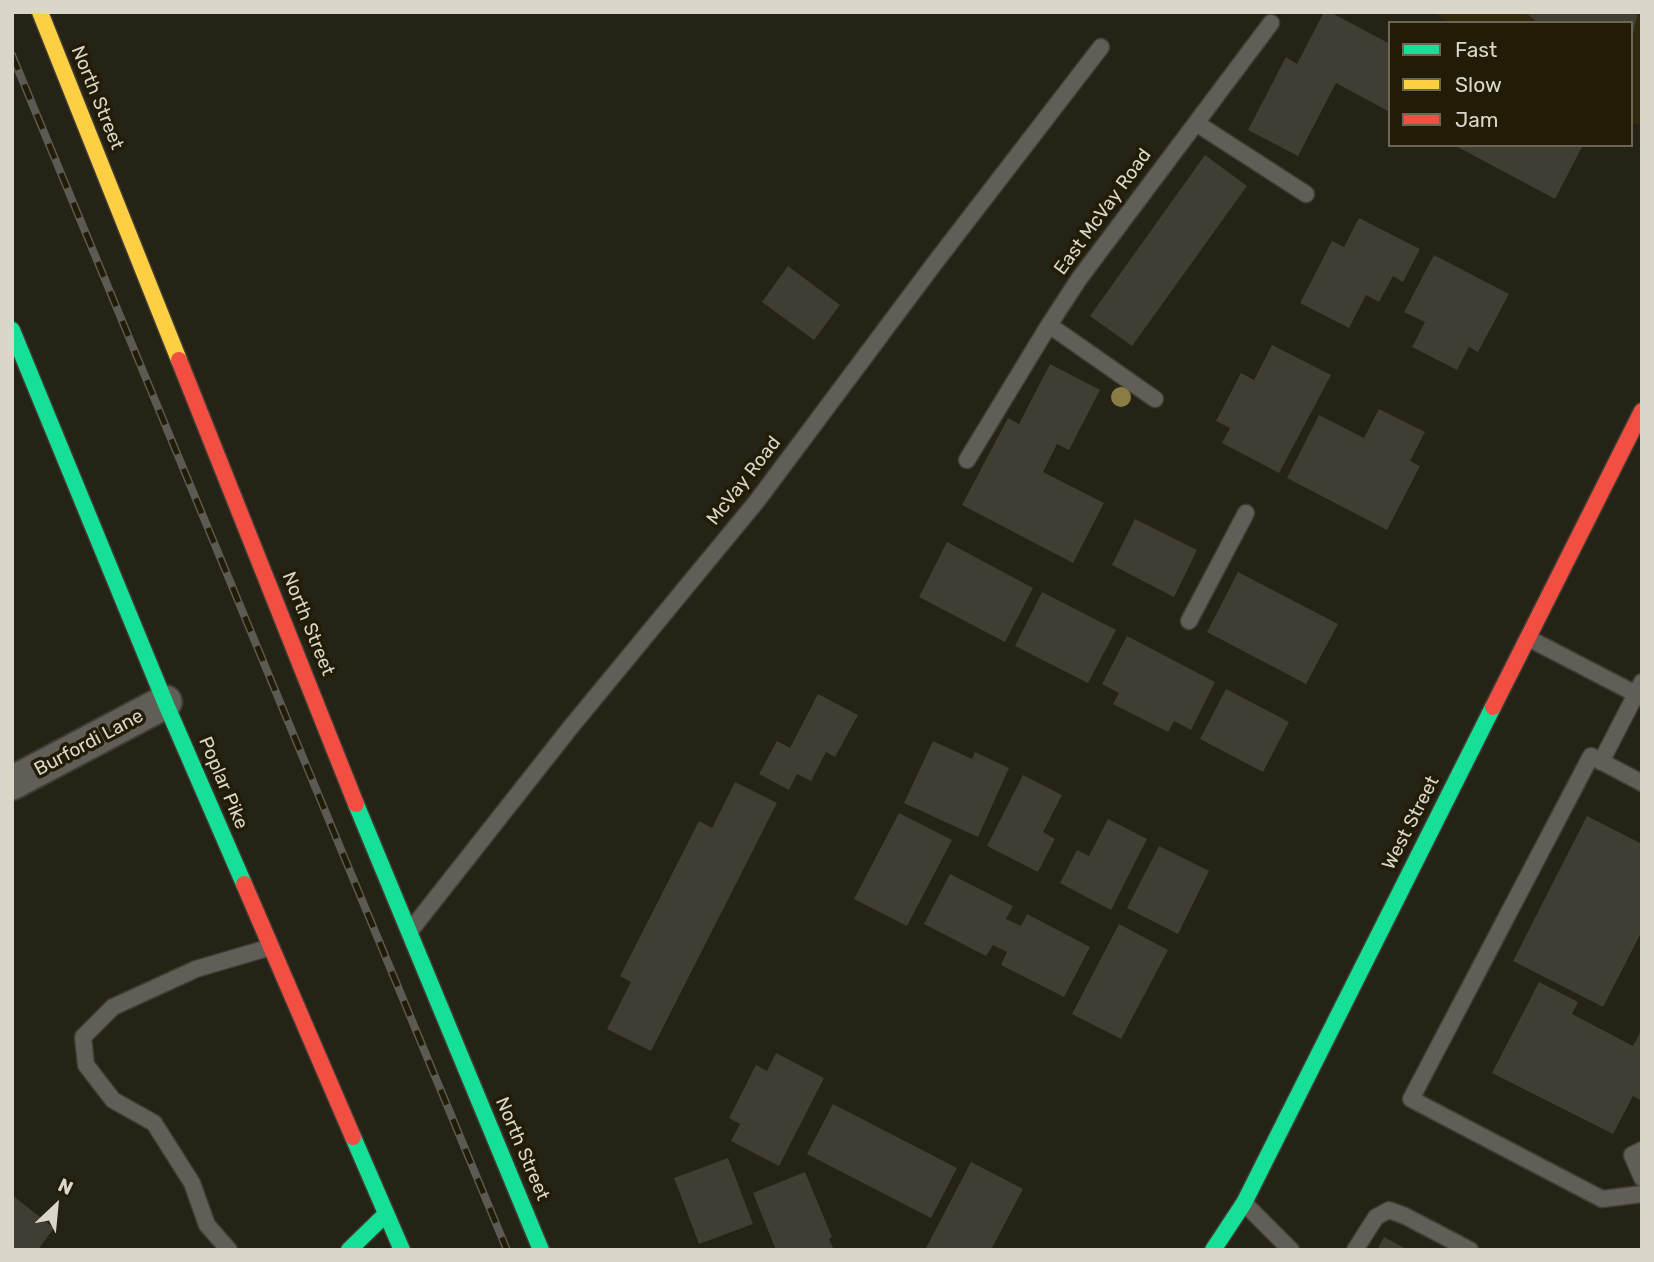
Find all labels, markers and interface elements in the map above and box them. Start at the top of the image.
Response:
legend [1388,21,1633,147]
text: Fast [1455,37,1497,62]
street label: North Street [66,43,128,153]
text: Slow [1455,72,1502,97]
text: Jam [1455,107,1499,132]
street label: East McVay Road [1050,145,1156,279]
street label: McVay Road [702,432,786,530]
street label: North Street [277,569,339,679]
street label: Burfordi Lane [31,705,147,781]
street label: Poplar Pike [193,733,253,833]
street label: West Street [1378,772,1444,874]
street label: North Street [490,1094,554,1204]
north arrow [21,1171,91,1241]
text: N [54,1173,77,1200]

